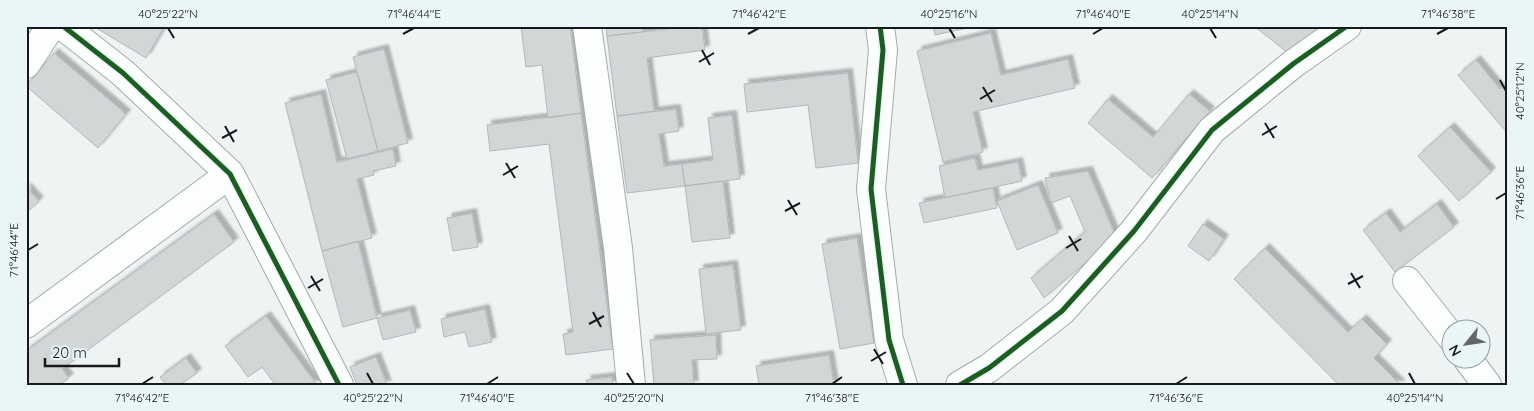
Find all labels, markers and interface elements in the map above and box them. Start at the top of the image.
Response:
text: 40°25'22"N [138,6,198,21]
text: 71°46'44"E [387,6,441,21]
text: 71°46'42"E [732,6,786,21]
text: 40°25'16"N [920,6,978,21]
text: 71°46'40"E [1075,6,1131,21]
text: 40°25'14"N [1182,6,1238,21]
text: 71°46'38"E [1421,6,1475,21]
text: 40°25'12"N [1512,62,1527,120]
text: 71°46'36"E [1512,166,1527,220]
text: 71°46'44"E [6,223,21,277]
north arrow [1442,318,1492,368]
scale bar [45,336,119,368]
text: N [1444,342,1465,359]
text: 20 m [52,343,87,362]
text: 71°46'42"E [115,390,169,405]
text: 40°25'22"N [343,390,403,405]
text: 71°46'40"E [459,390,515,405]
text: 40°25'20"N [604,390,664,405]
text: 71°46'38"E [805,390,859,405]
text: 71°46'36"E [1149,390,1203,405]
text: 40°25'14"N [1387,390,1443,405]

